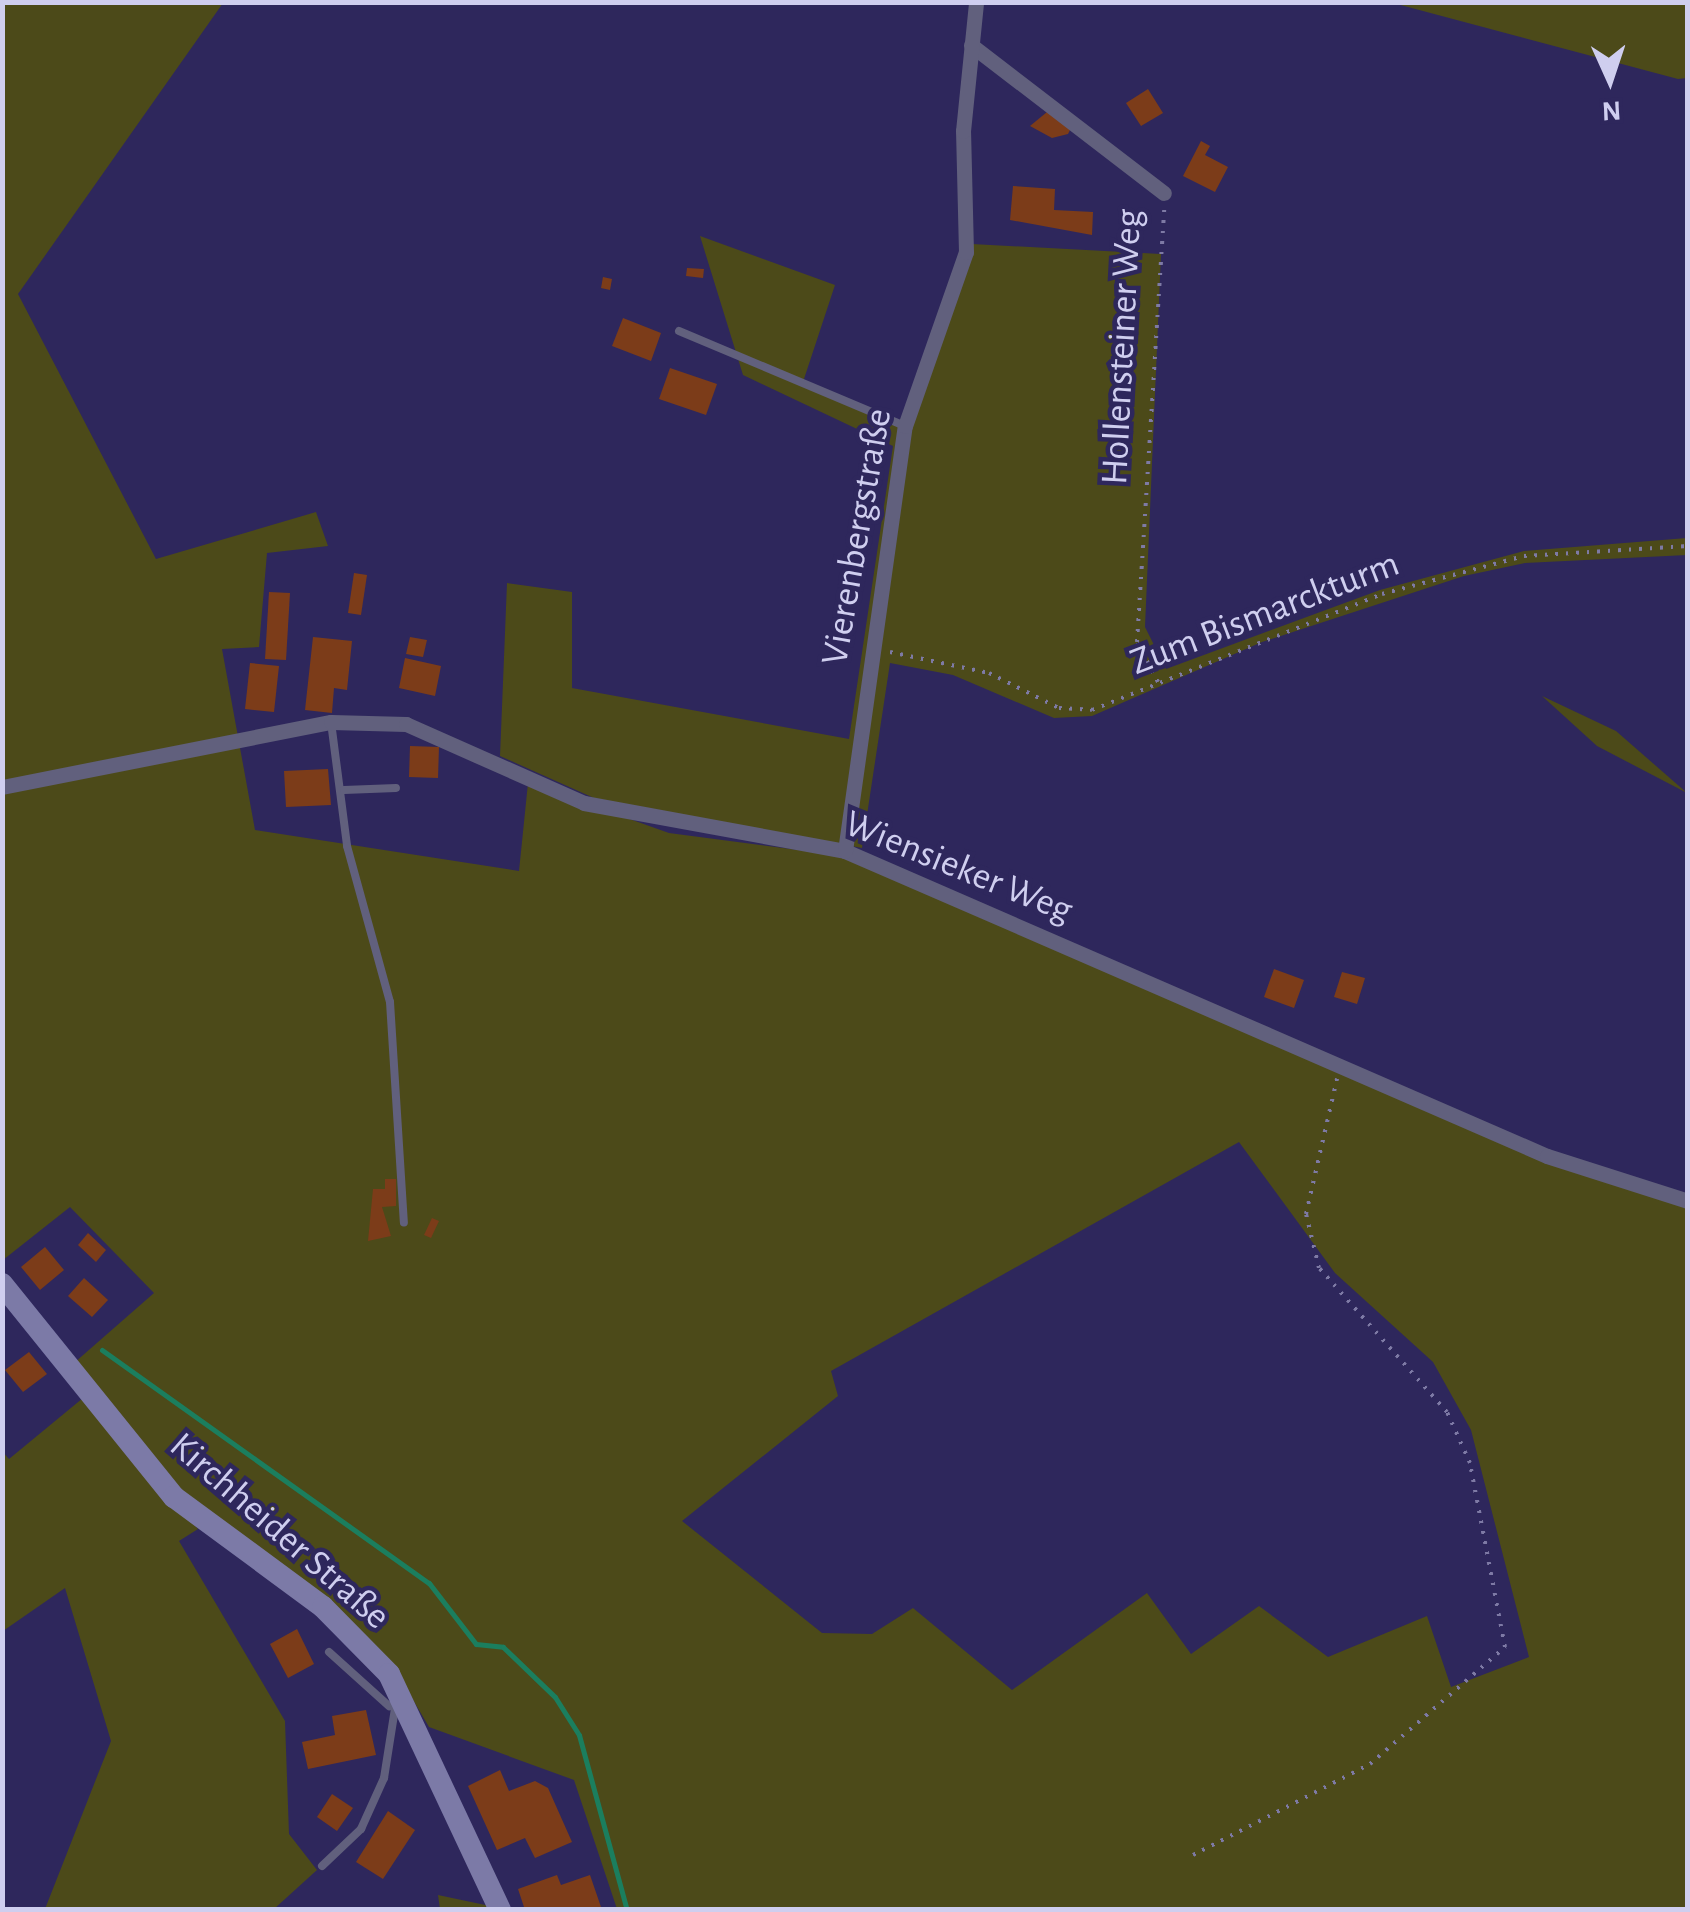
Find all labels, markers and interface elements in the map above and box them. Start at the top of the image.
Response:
north arrow [1560,30,1660,130]
text: N [1601,95,1622,124]
street label: Hollensteiner Weg [1093,208,1153,486]
street label: Vierenbergstraße [813,405,903,669]
street label: Zum Bismarckturm [1124,542,1406,686]
street label: Wiensieker Weg [837,802,1079,934]
street label: Kirchheider Straße [160,1424,398,1640]

